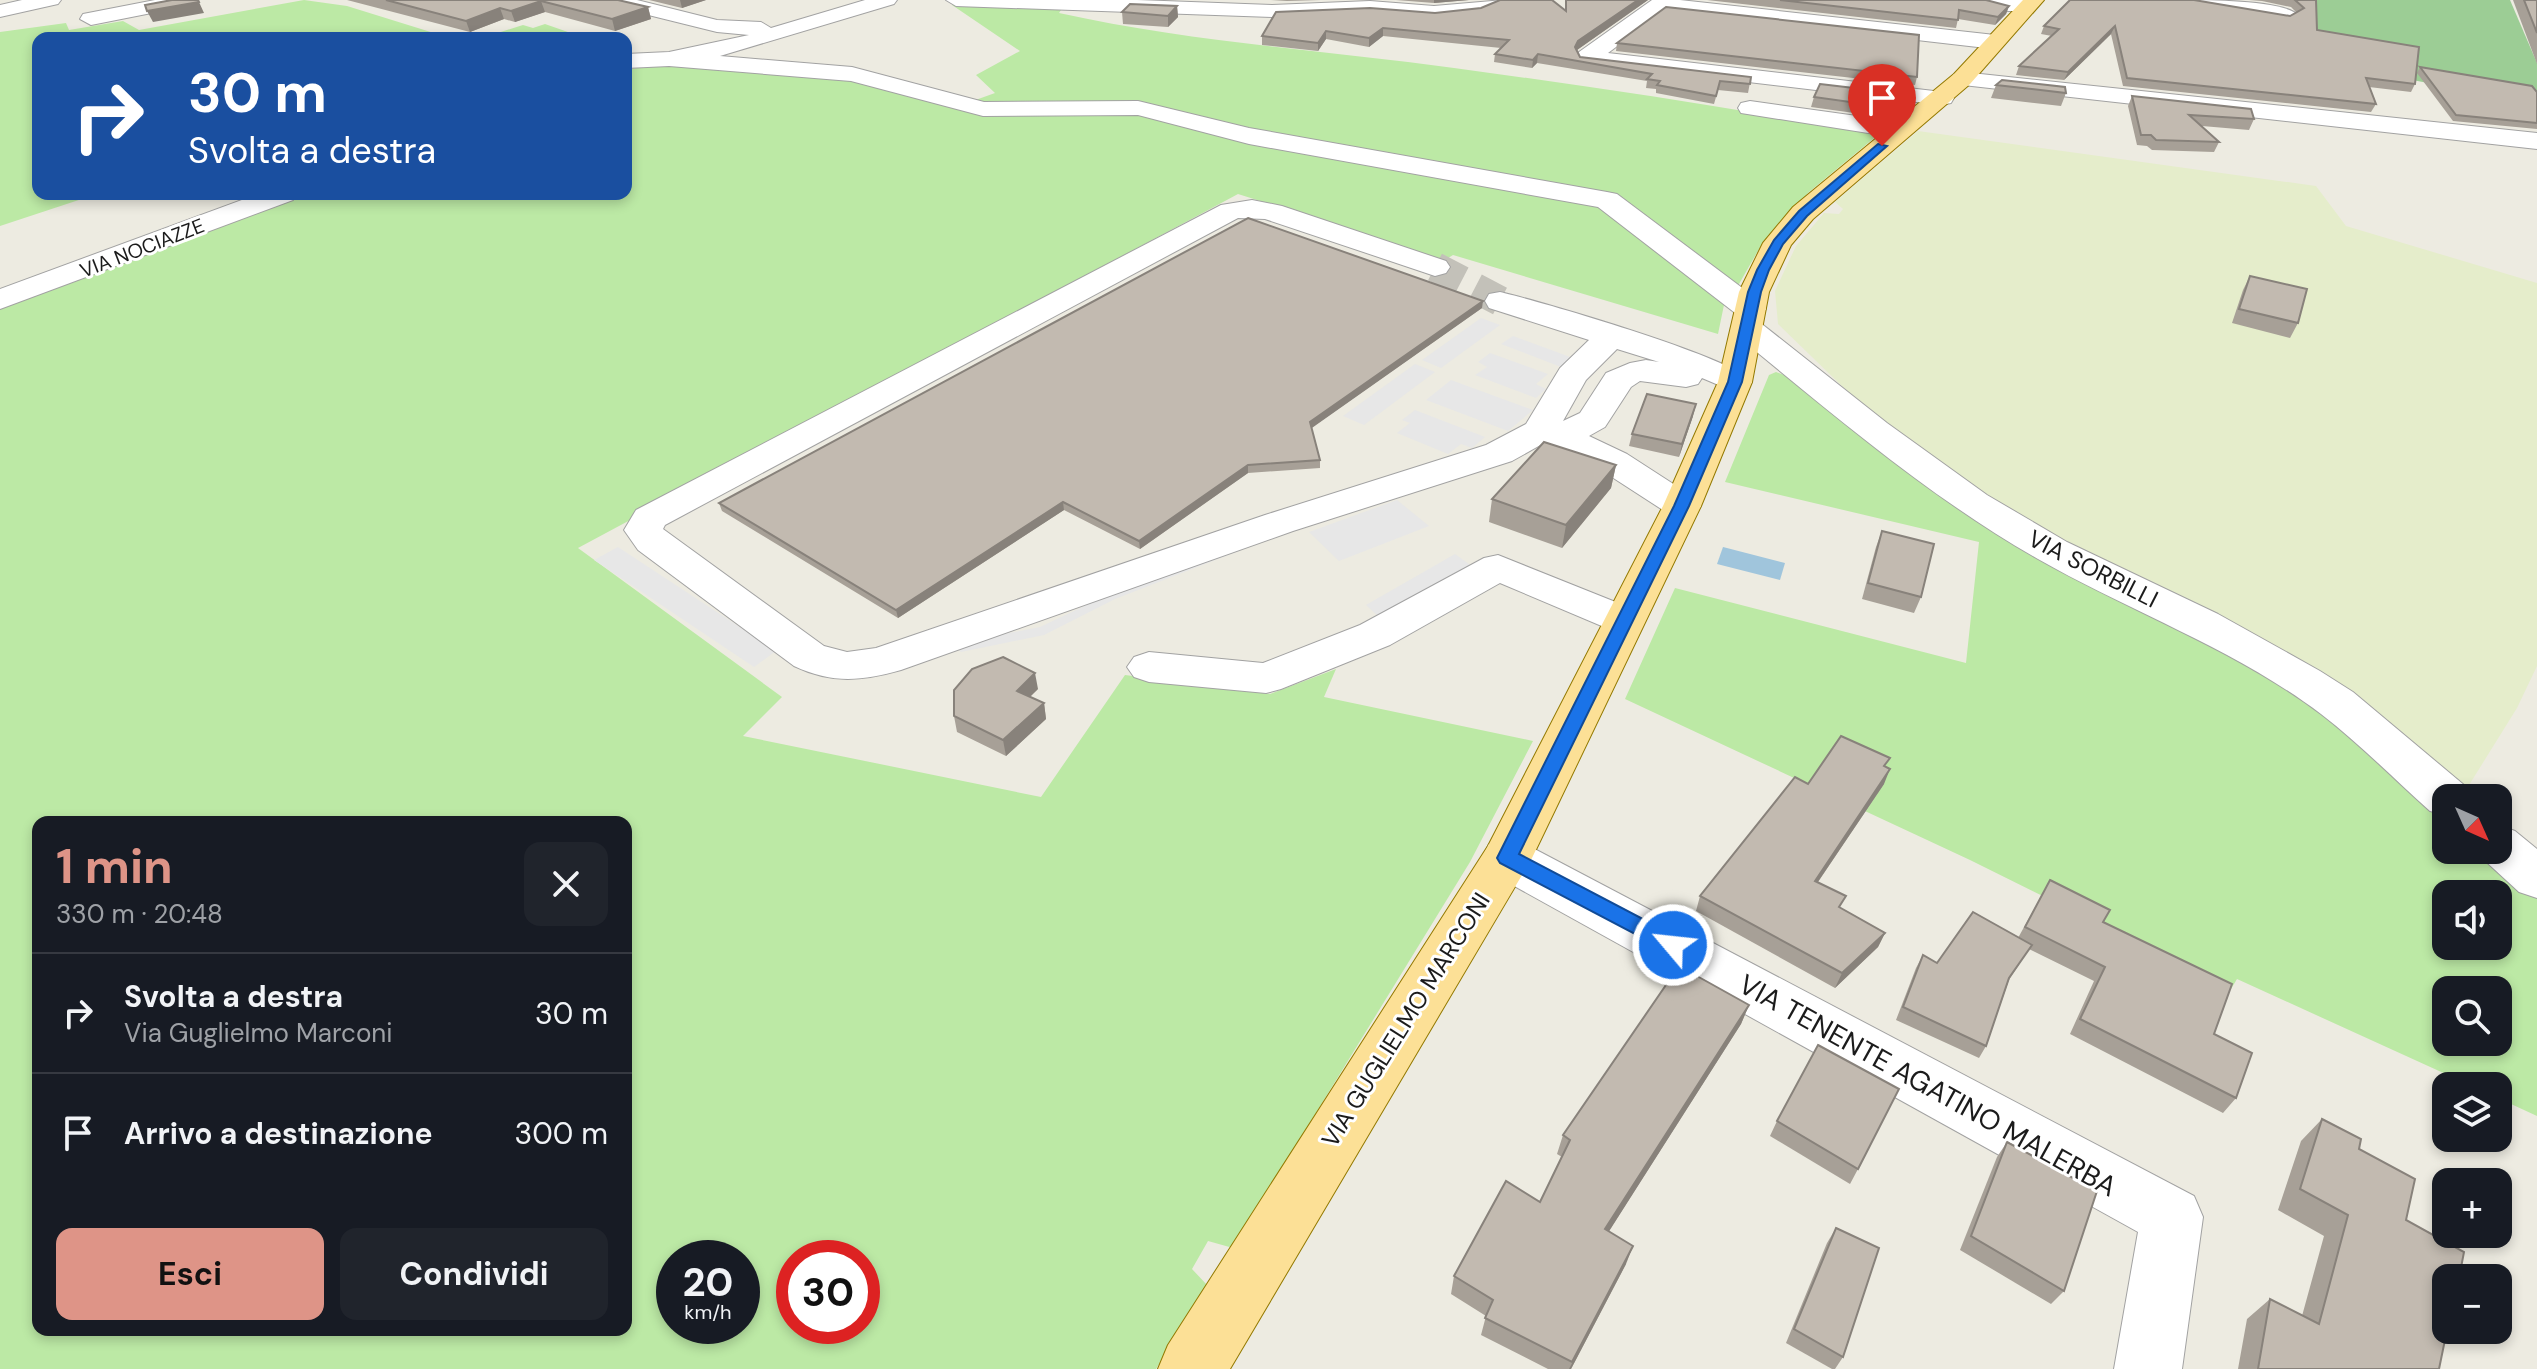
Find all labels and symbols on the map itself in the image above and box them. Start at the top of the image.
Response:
pin [1848,64,1916,146]
street label: VIA NOCIAZZE [76,212,208,284]
street label: VIA SORBILLI [2023,523,2163,615]
north arrow [2432,784,2512,864]
street label: VIA GUGLIELMO MARCONI [1315,887,1497,1153]
position arrow [1631,903,1715,987]
street label: VIA TENENTE AGATINO MALERBA [1732,966,2123,1205]
speed limit sign: 30 [776,1240,880,1344]

